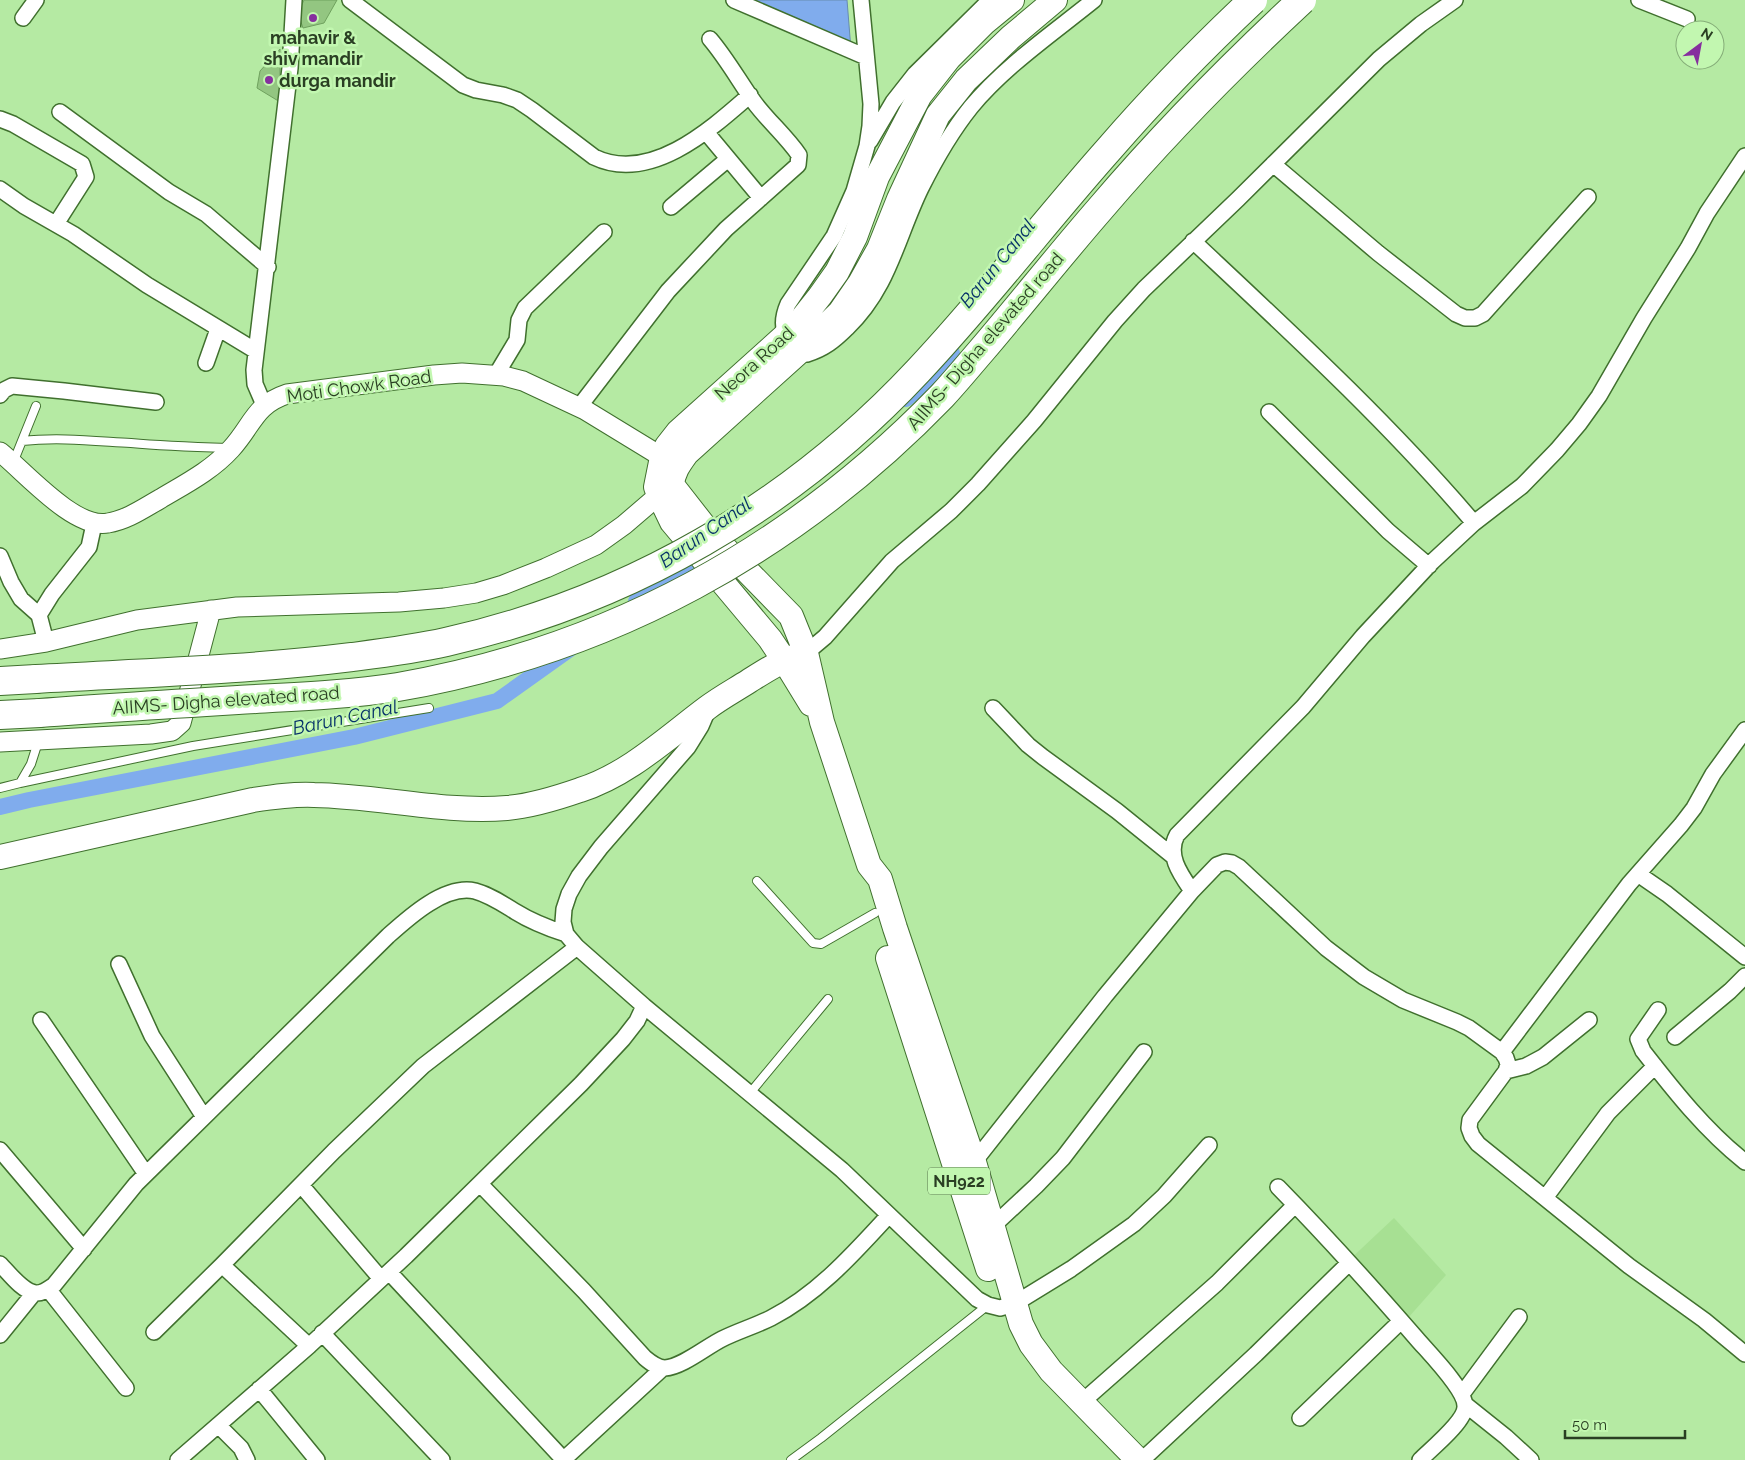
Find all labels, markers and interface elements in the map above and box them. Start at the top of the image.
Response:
marker: mahavir & shiv mandir [307,12,319,24]
north arrow [1675,20,1725,70]
text: N [1698,24,1716,44]
place label: mahavir & shiv mandir [263,27,363,69]
place label: durga mandir [279,70,396,91]
marker: durga mandir [263,74,275,86]
water label: Barun Canal [955,214,1039,312]
street label: AIIMS- Digha elevated road [902,248,1068,434]
street label: Neora Road [710,322,798,404]
street label: Moti Chowk Road [285,365,433,407]
water label: Barun Canal [655,492,755,572]
street label: AIIMS- Digha elevated road [112,682,340,718]
water label: Barun Canal [290,695,400,739]
road number: NH922 [928,1168,990,1194]
scale bar [1565,1408,1685,1440]
text: 50 m [1572,1416,1607,1434]

